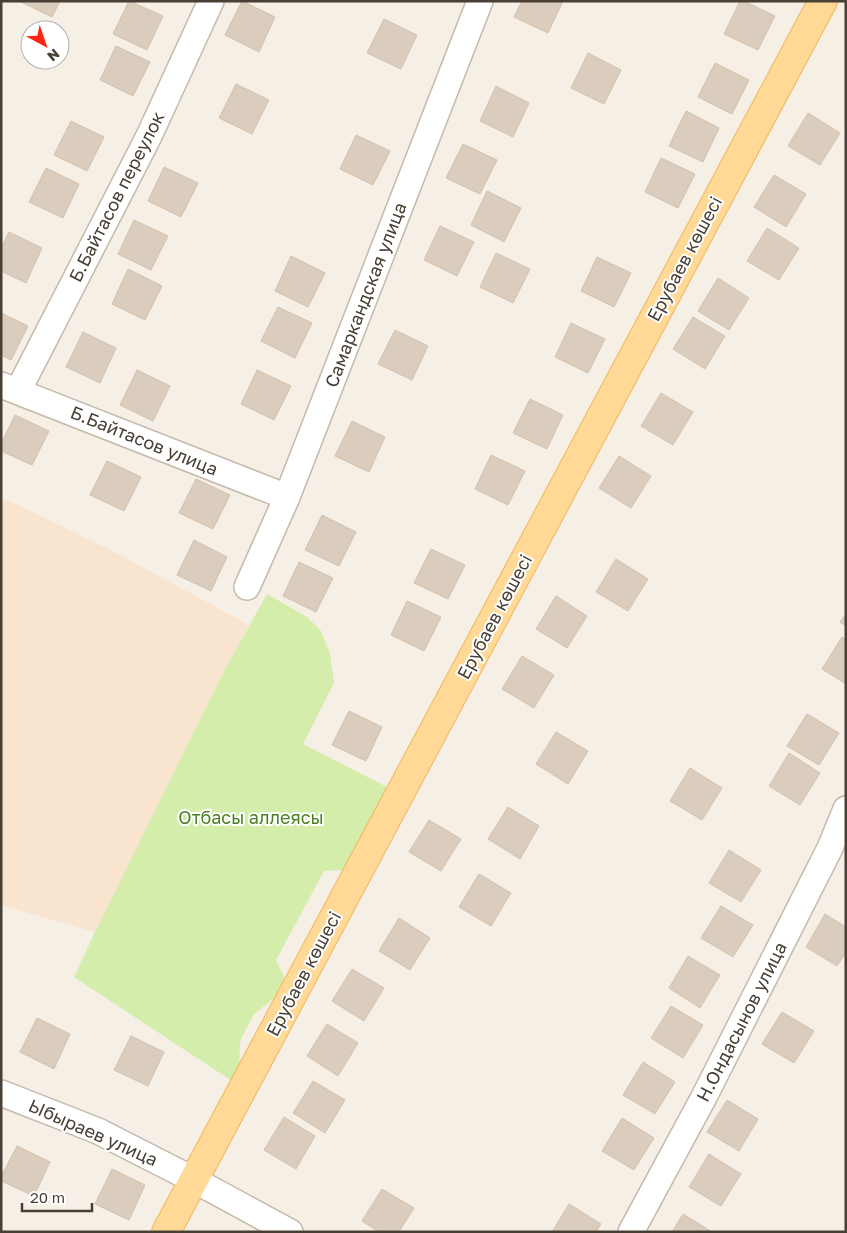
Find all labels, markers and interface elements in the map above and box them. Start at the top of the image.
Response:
north arrow [20,20,70,70]
text: N [44,45,63,65]
street label: Б.Байтасов переулок [64,108,169,285]
street label: Ерубаев көшесі [642,192,726,325]
street label: Самаркандская улица [320,199,411,390]
street label: Б.Байтасов улица [67,400,221,480]
street label: Ерубаев көшесі [452,550,536,683]
park label: Отбасы аллеясы [178,806,324,828]
street label: Ерубаев көшесі [261,907,345,1040]
street label: Н.Ондасынов улица [691,938,791,1105]
street label: Ыбыраев улица [25,1094,161,1170]
scale bar [22,1180,92,1212]
text: 20 m [30,1188,65,1206]

